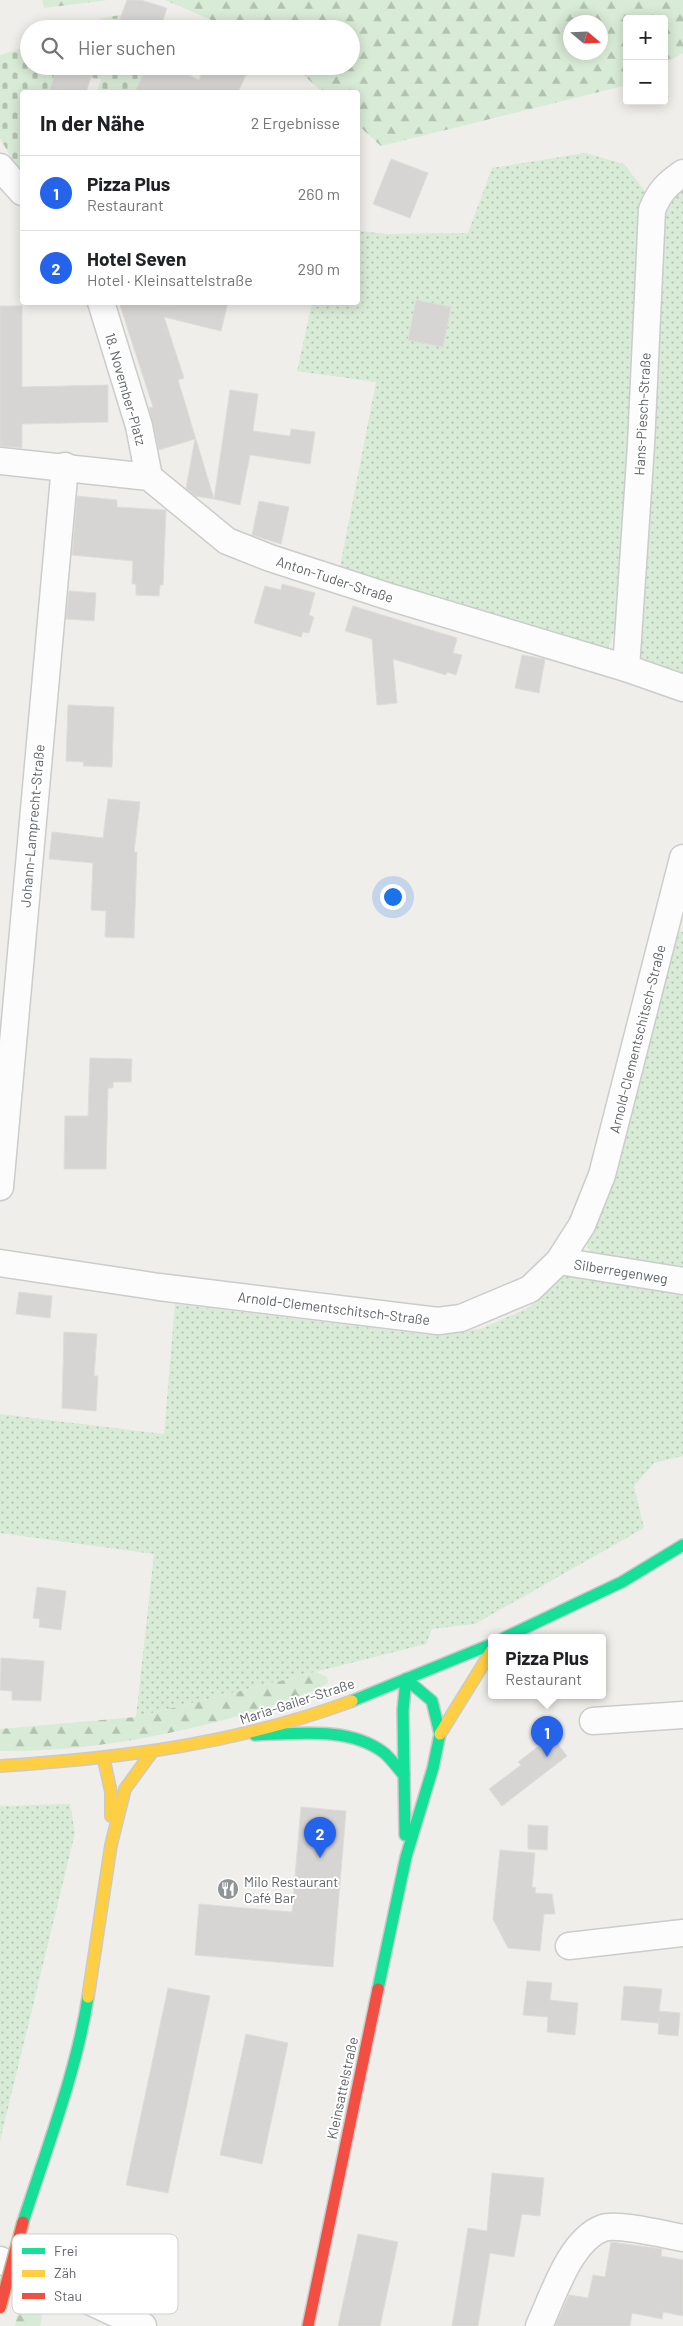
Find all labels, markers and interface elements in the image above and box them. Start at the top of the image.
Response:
north arrow [563,15,608,60]
map controls [623,15,668,105]
button: + [623,15,668,60]
search box [20,20,360,75]
icon: search [38,34,66,62]
text: Hier suchen [78,36,176,59]
button: − [623,60,668,105]
text: In der Nähe [40,110,145,135]
text: 2 Ergebnisse [251,113,340,132]
text: Pizza Plus [87,172,170,195]
text: 1 [53,184,59,203]
text: 260 m [298,184,340,203]
text: Restaurant [87,195,164,214]
text: Hotel Seven [87,247,186,270]
text: 2 [52,259,60,278]
text: 290 m [298,259,340,278]
text: Hotel · Kleinsattelstraße [87,270,253,289]
street label: 18. November-Platz [102,331,150,447]
street label: Hans-Piesch-Straße [630,352,654,476]
street label: Anton-Tuder-Straße [274,552,396,606]
street label: Johann-Lamprecht-Straße [16,744,48,908]
your location [380,884,406,910]
street label: Arnold-Clementschitsch-Straße [605,943,669,1135]
street label: Silberregenweg [573,1255,669,1287]
street label: Arnold-Clementschitsch-Straße [237,1288,431,1328]
popup [488,1634,606,1699]
text: Pizza Plus [505,1646,589,1669]
text: Restaurant [505,1669,582,1688]
street label: Maria-Gailer-Straße [237,1674,357,1728]
pin: 1 [531,1716,563,1757]
pin: 2 [304,1817,336,1858]
place label: Milo Restaurant Café Bar [244,1873,338,1906]
restaurant icon: Milo Restaurant Café Bar [216,1877,240,1901]
street label: Kleinsattelstraße [323,2035,361,2141]
legend [12,2234,178,2314]
text: Frei [54,2242,78,2259]
text: Zäh [54,2264,76,2281]
text: Stau [54,2287,82,2304]

